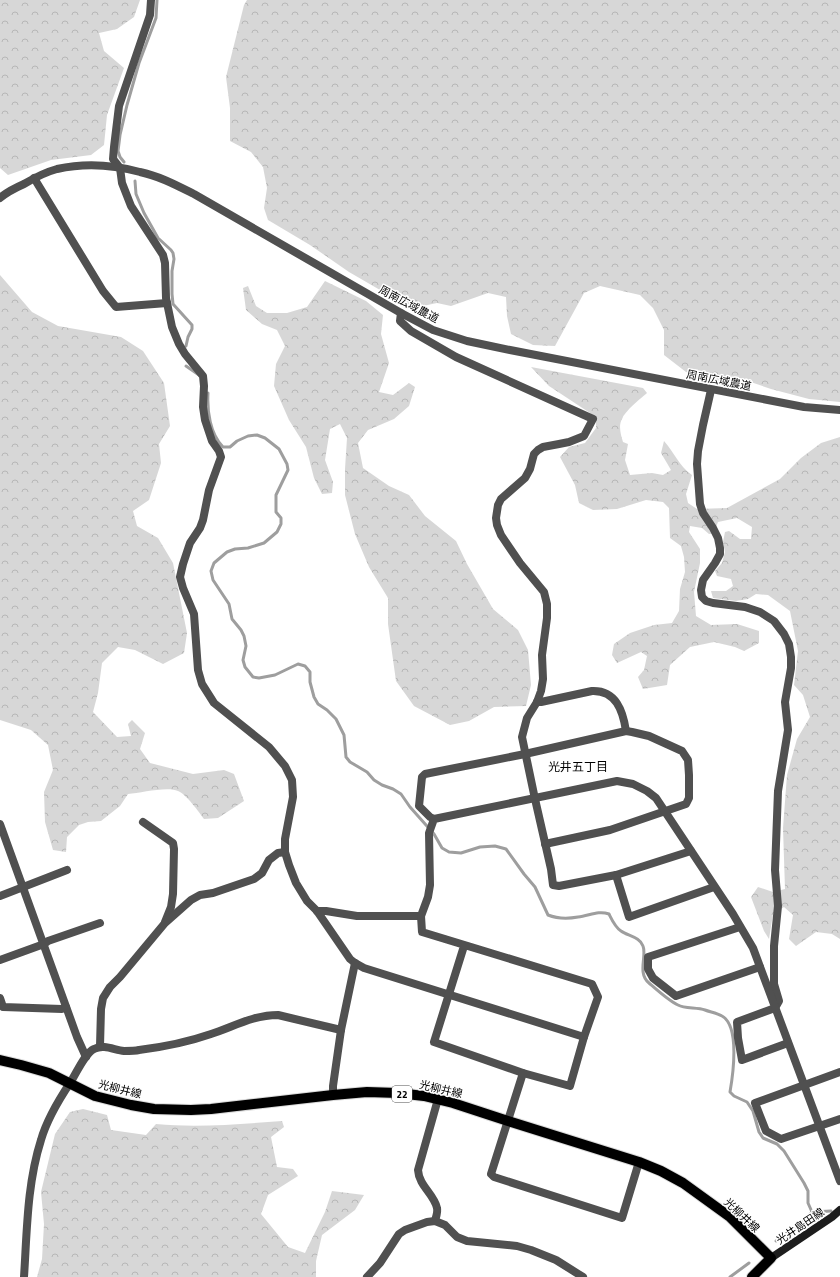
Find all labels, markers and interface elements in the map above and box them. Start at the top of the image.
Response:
street label: 周南広域農道 [376,281,442,327]
street label: 周南広域農道 [685,366,753,394]
district label: 光井五丁目 [548,757,608,776]
street label: 光柳井線 [97,1076,143,1102]
street label: 光柳井線 [418,1076,464,1102]
road number: 22 [392,1086,412,1102]
street label: 光柳井線 [720,1194,764,1236]
street label: 光井島田線 [773,1204,827,1248]

